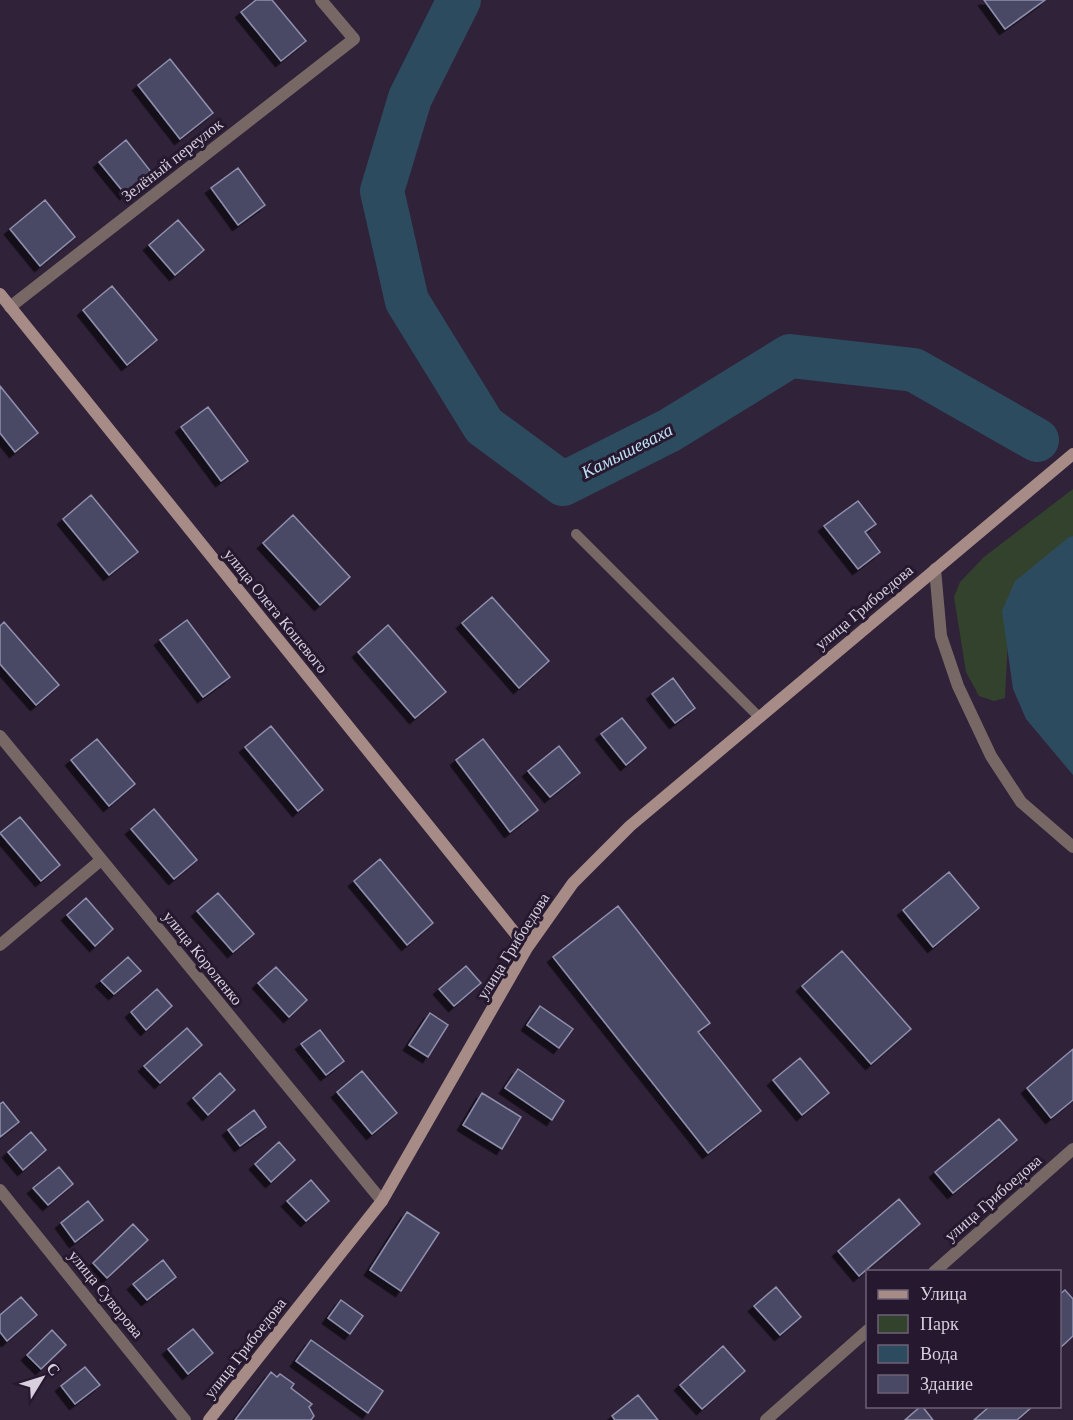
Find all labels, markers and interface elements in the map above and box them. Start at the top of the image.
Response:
street label: Зелёный переулок [118,115,227,206]
water label: Камышеваха [577,419,676,483]
street label: улица Олега Кошевого [220,546,331,677]
street label: улица Грибоедова [812,561,917,654]
street label: улица Грибоедова [473,890,553,1003]
street label: улица Короленко [159,908,246,1009]
street label: улица Грибоедова [941,1152,1045,1245]
street label: улица Суворова [65,1247,146,1342]
legend [866,1270,1061,1408]
text: Улица [920,1284,967,1304]
street label: улица Грибоедова [201,1295,290,1402]
text: Парк [920,1314,959,1334]
text: Вода [920,1344,958,1364]
north arrow [12,1348,72,1408]
text: С [43,1359,64,1379]
text: Здание [920,1374,973,1394]

